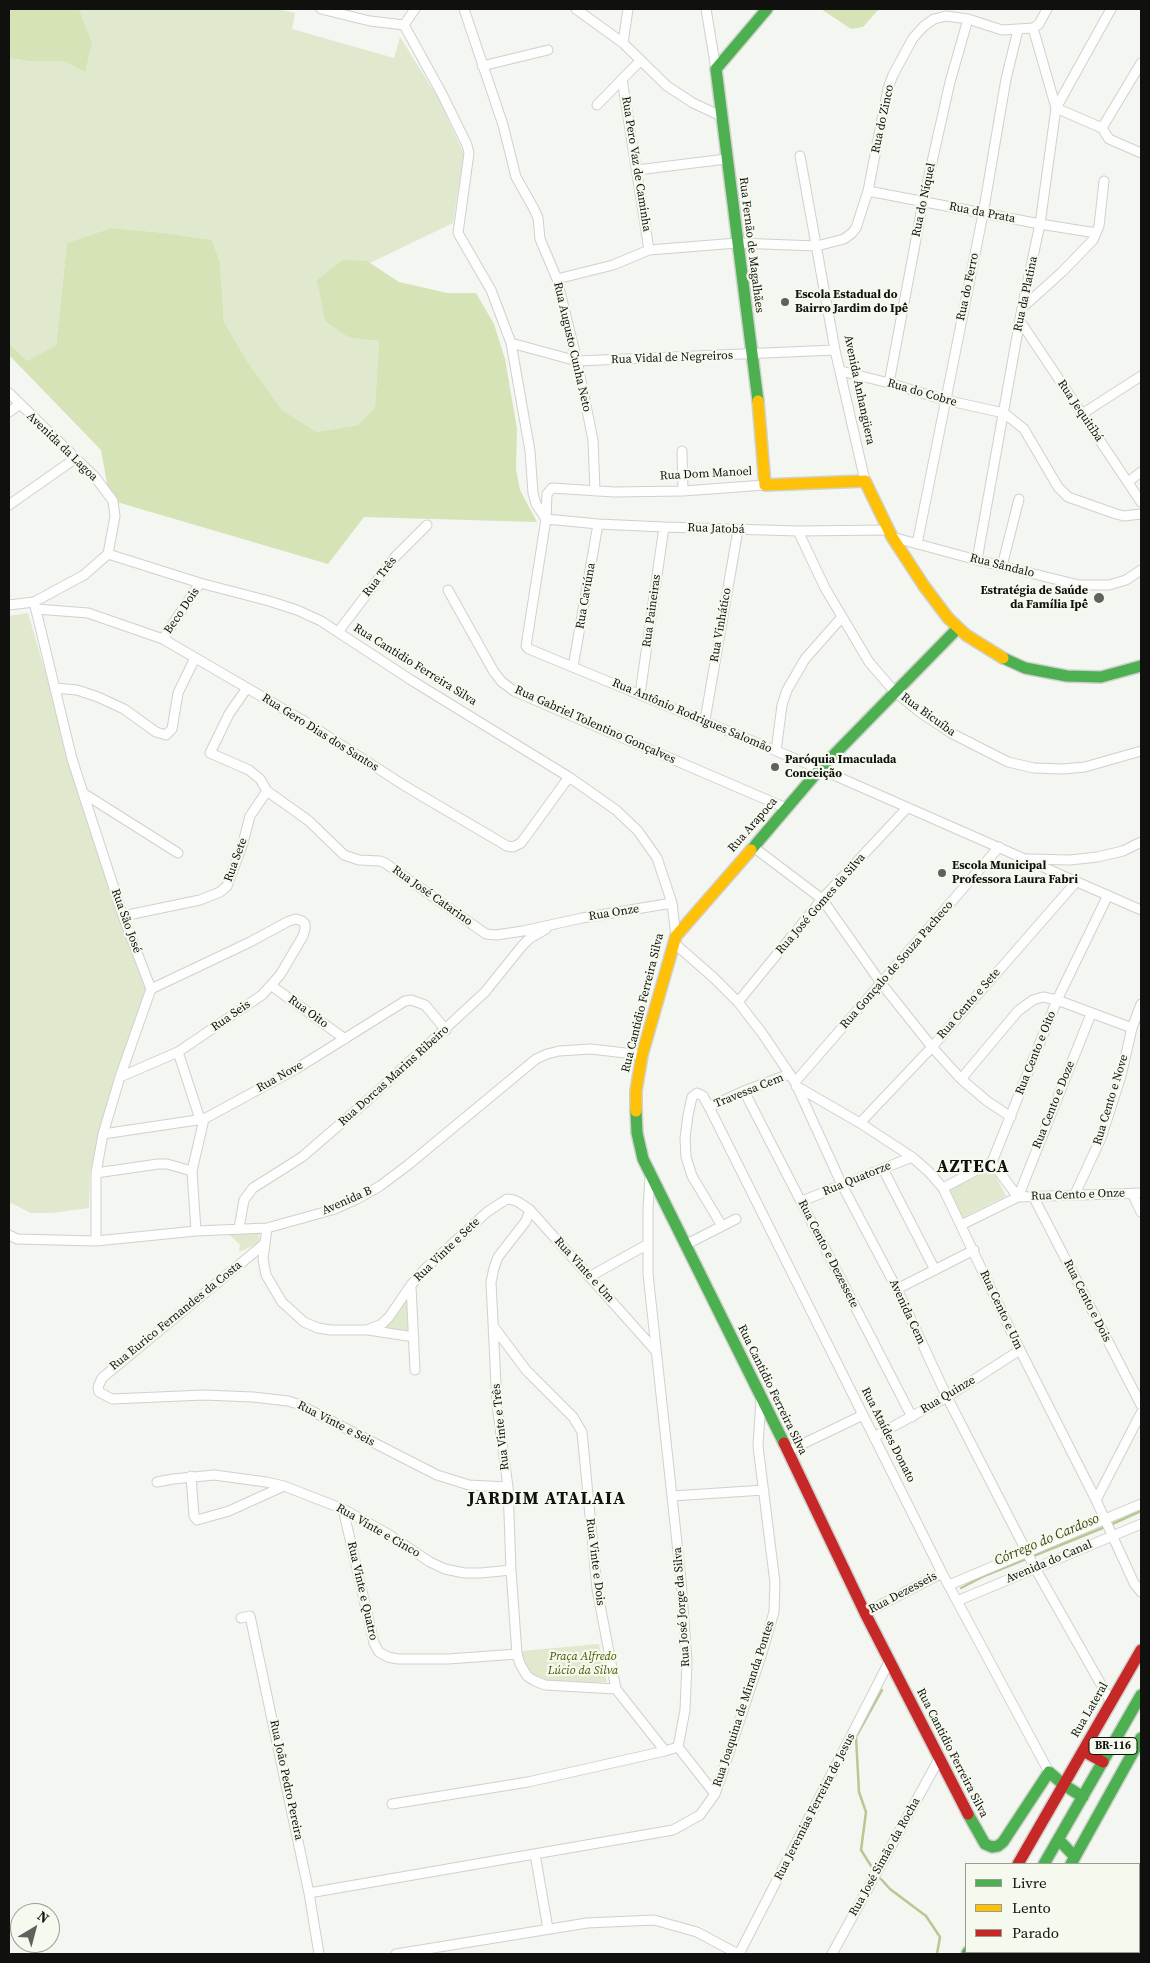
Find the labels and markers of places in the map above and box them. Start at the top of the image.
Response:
place label: Escola Estadual do Bairro Jardim do Ipê [795,288,908,316]
marker: Escola Estadual do Bairro Jardim do Ipê [779,296,791,308]
place label: Estratégia de Saúde da Família Ipê [980,584,1088,612]
marker: Estratégia de Saúde da Família Ipê [1092,591,1106,605]
place label: Paróquia Imaculada Conceição [785,753,896,781]
marker: Paróquia Imaculada Conceição [769,761,781,773]
place label: Escola Municipal Professora Laura Fabri [952,859,1078,887]
marker: Escola Municipal Professora Laura Fabri [936,867,948,879]

